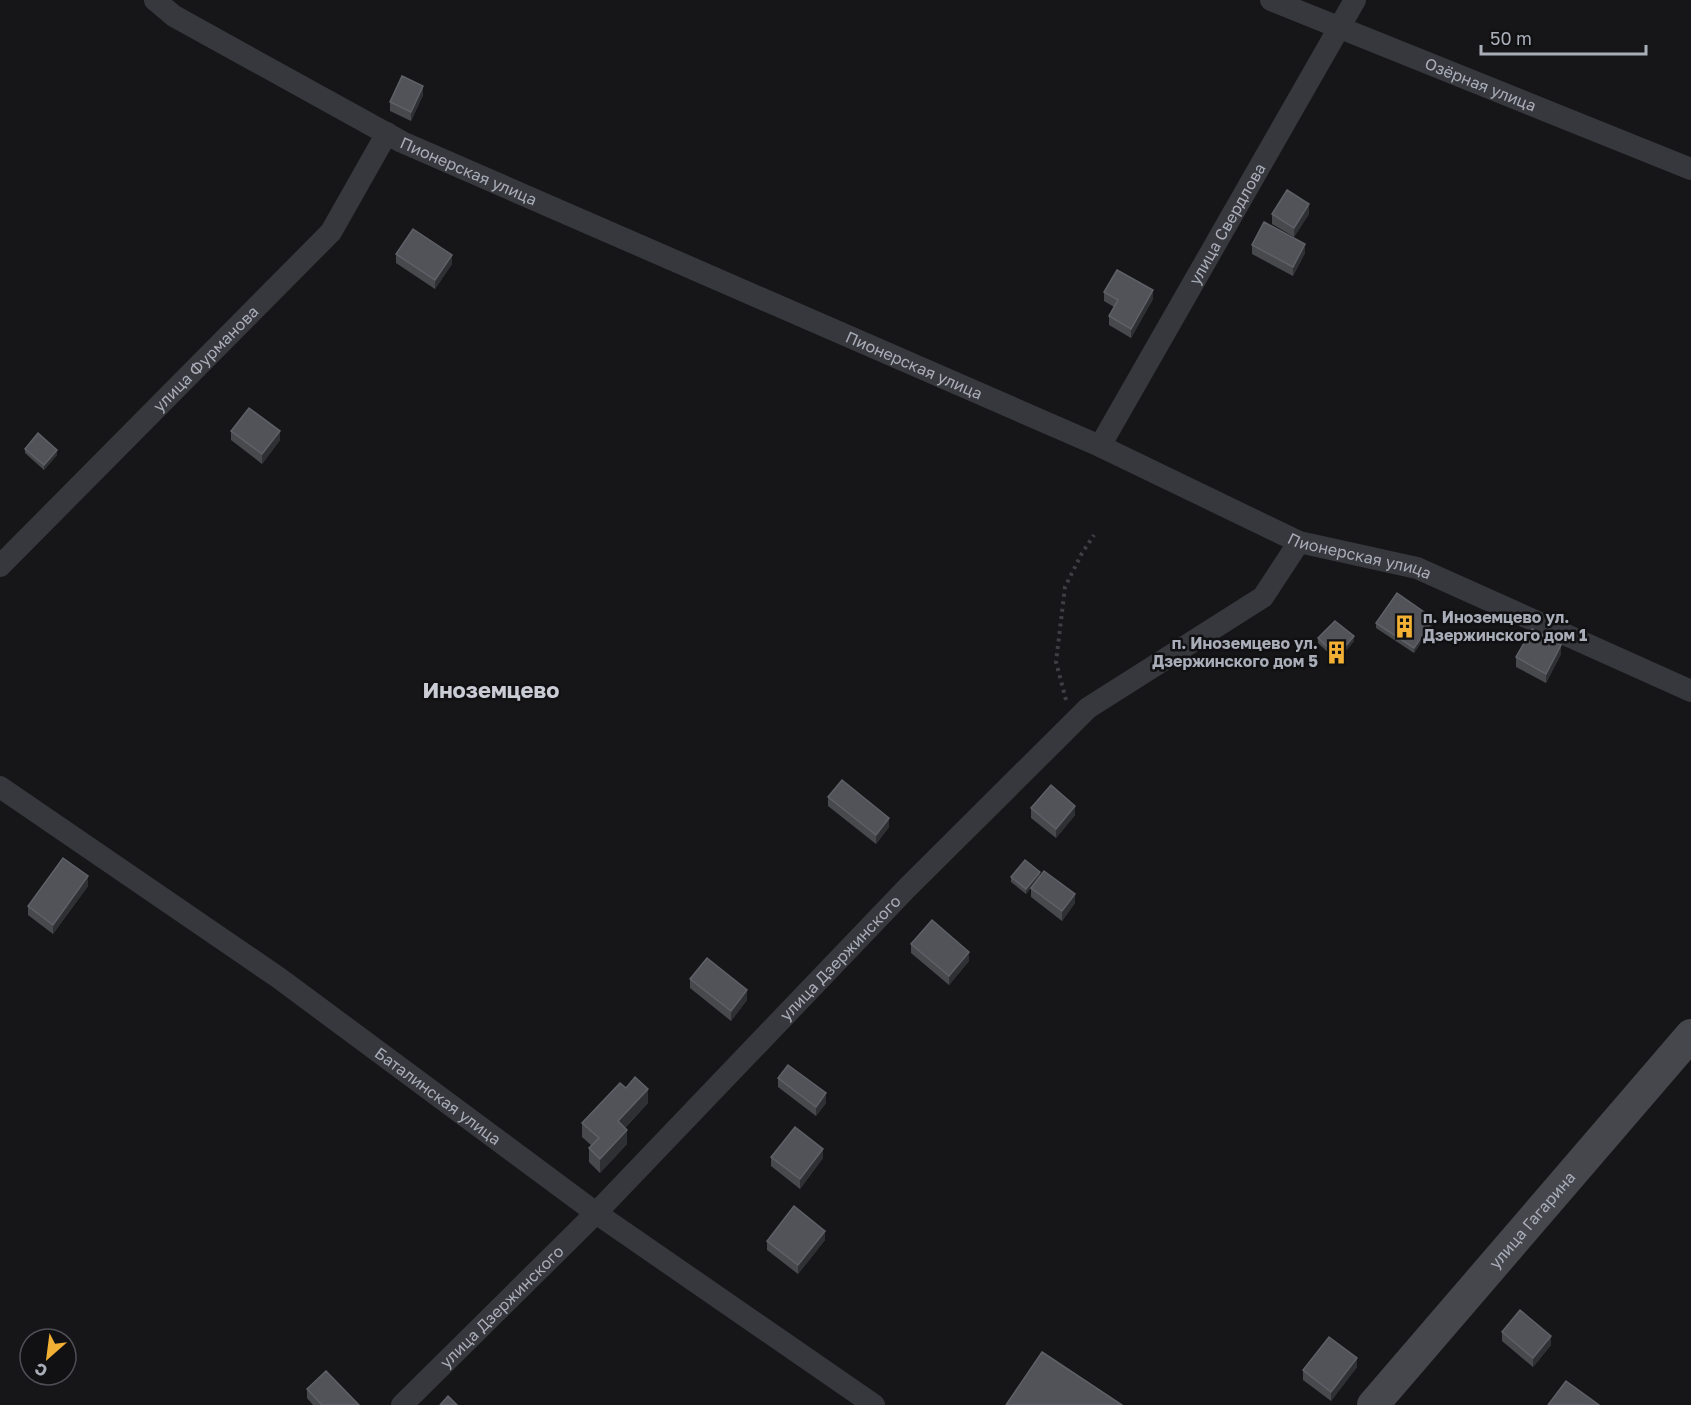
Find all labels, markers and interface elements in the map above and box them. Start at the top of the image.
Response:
scale bar [1481,18,1646,56]
text: 50 m [1490,27,1532,49]
street label: Озёрная улица [1422,53,1539,116]
street label: Пионерская улица [397,132,540,210]
street label: улица Свердлова [1184,159,1270,288]
street label: улица Фурманова [149,301,262,416]
street label: Пионерская улица [843,327,986,404]
street label: Пионерская улица [1285,528,1435,583]
place label: п. Иноземцево ул. Дзержинского дом 1 [1423,607,1587,645]
building icon: п. Иноземцево ул. Дзержинского дом 1 [1392,613,1418,639]
place label: п. Иноземцево ул. Дзержинского дом 5 [1152,633,1318,671]
building icon: п. Иноземцево ул. Дзержинского дом 5 [1323,639,1349,665]
district label: Иноземцево [422,676,560,703]
street label: улица Дзержинского [775,891,905,1025]
street label: Баталинская улица [371,1043,505,1149]
street label: улица Гагарина [1485,1167,1579,1273]
street label: улица Дзержинского [435,1241,568,1372]
north arrow [18,1327,78,1387]
text: С [31,1359,51,1382]

